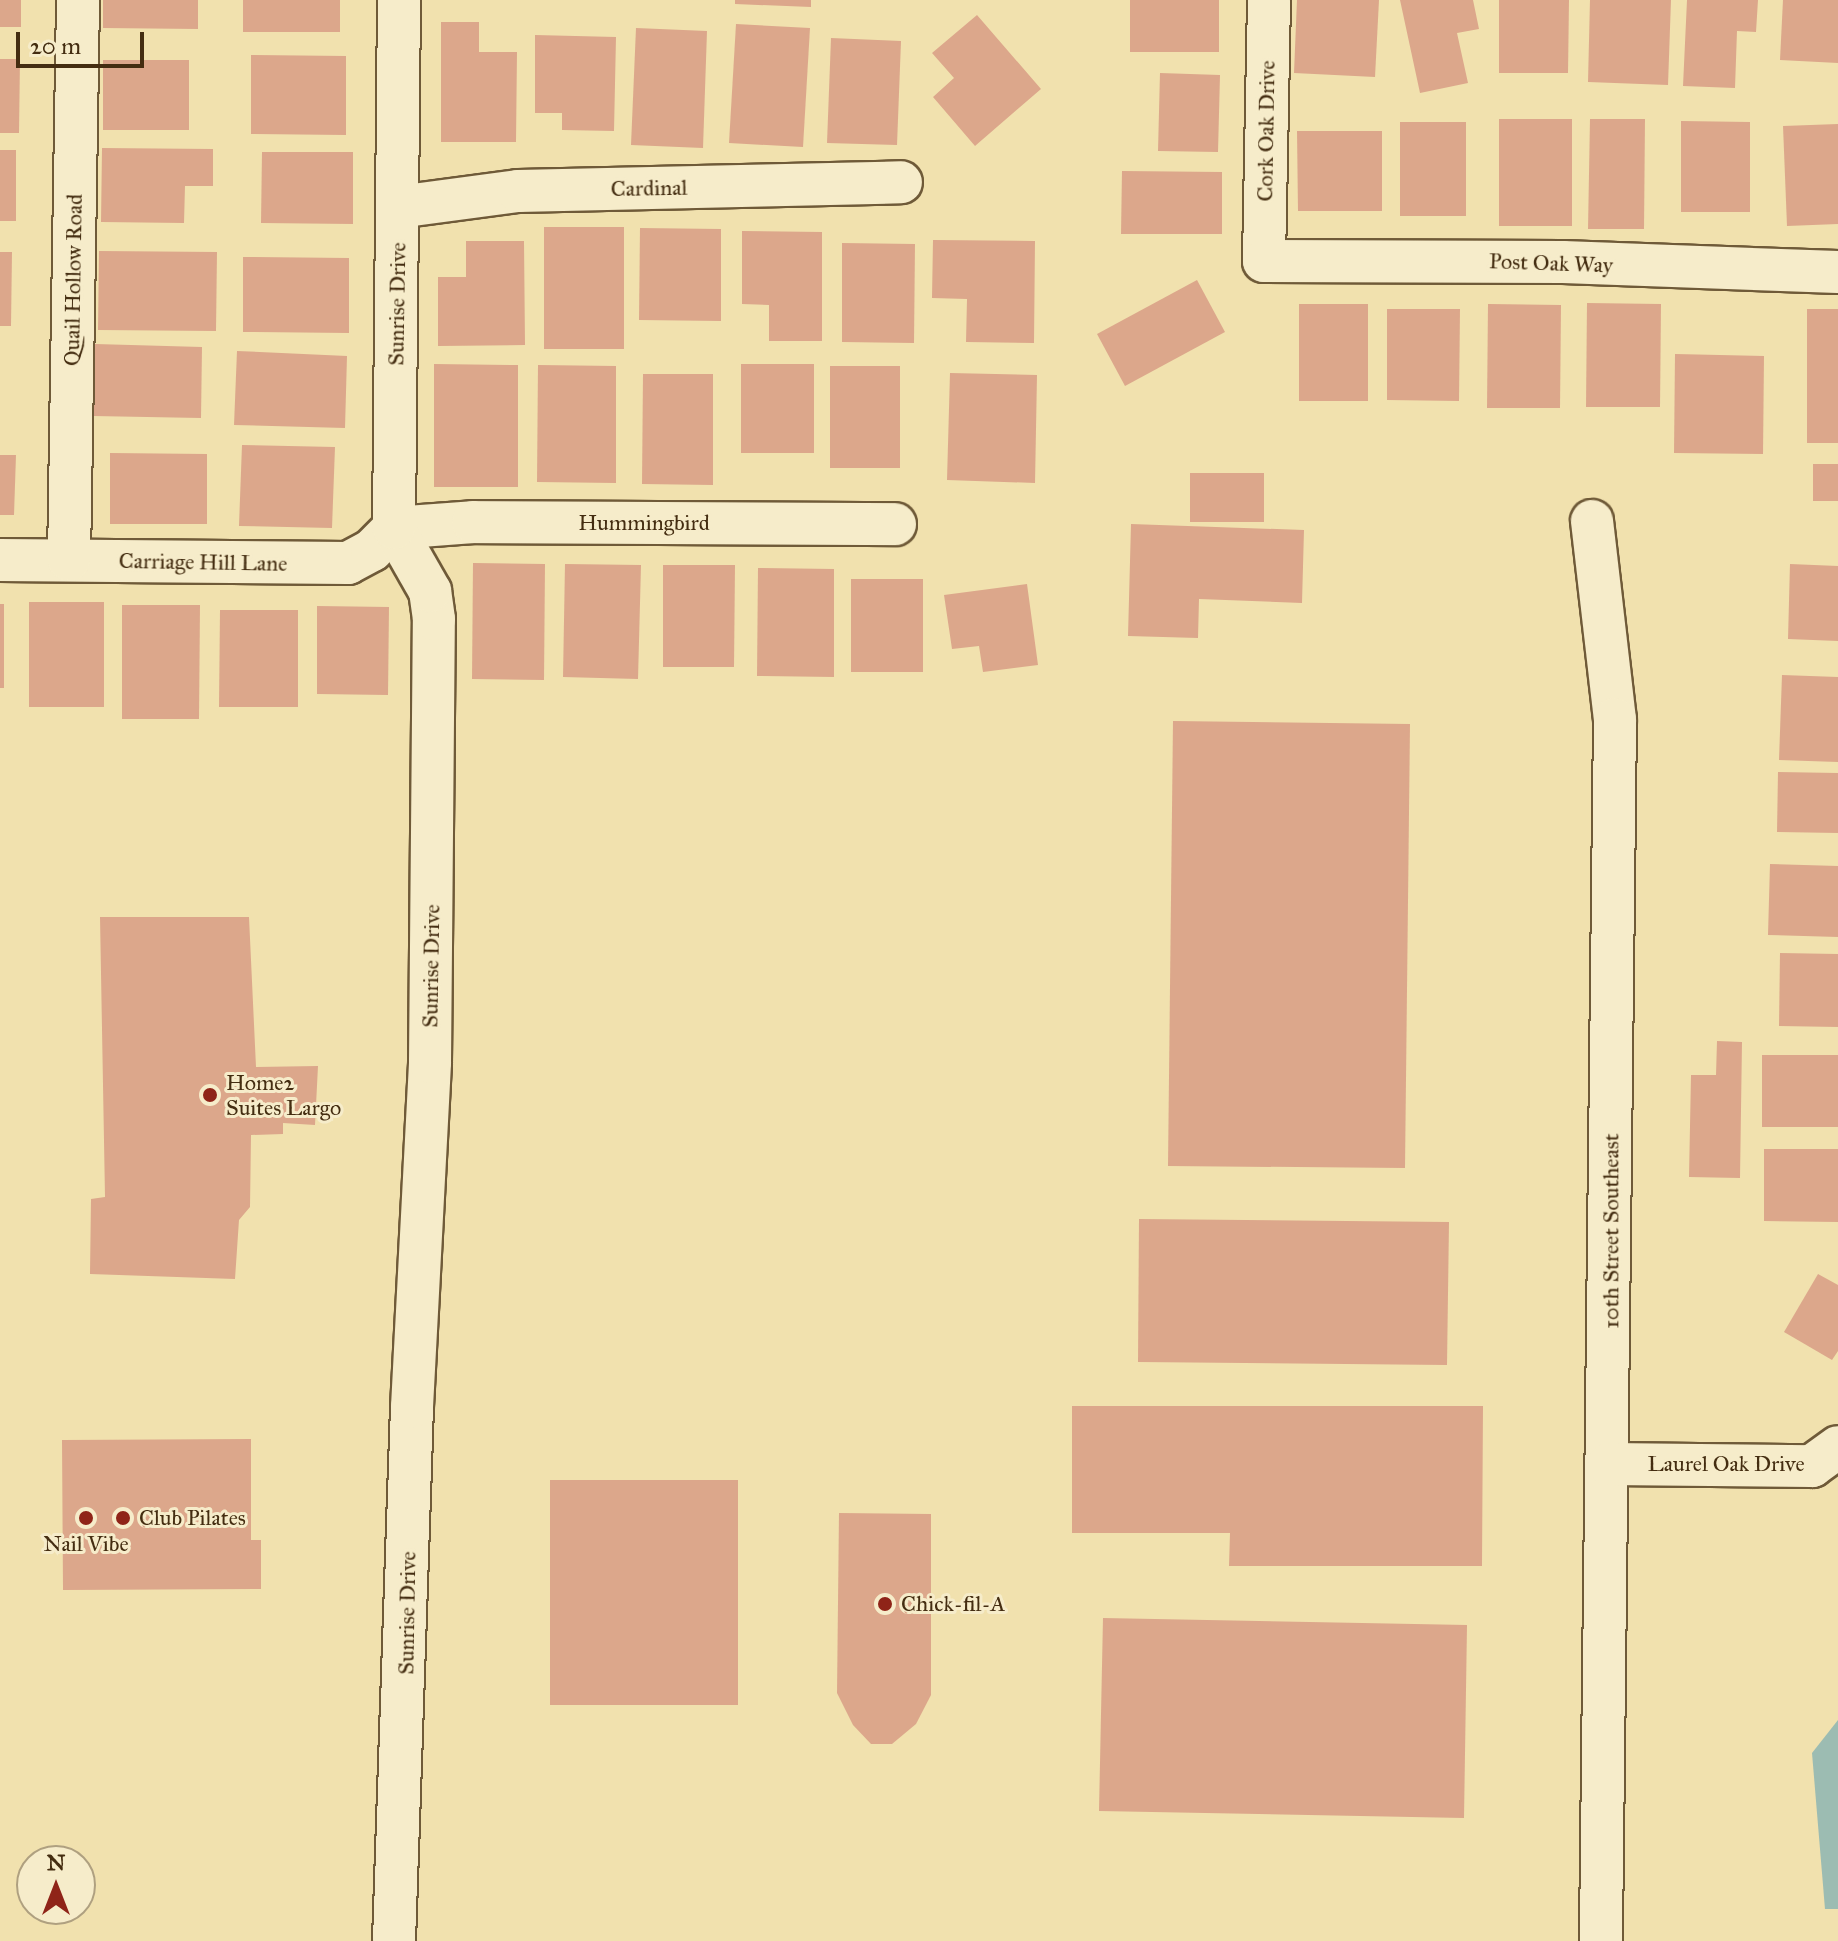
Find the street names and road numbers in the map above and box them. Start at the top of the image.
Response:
street label: Cork Oak Drive [1252,60,1280,202]
street label: Cardinal [610,174,688,202]
street label: Quail Hollow Road [58,194,88,366]
street label: Sunrise Drive [383,242,411,366]
street label: Post Oak Way [1489,248,1613,278]
street label: Hummingbird [578,510,710,536]
street label: Carriage Hill Lane [118,547,288,577]
street label: Sunrise Drive [417,904,445,1028]
street label: 10th Street Southeast [1598,1133,1624,1329]
street label: Laurel Oak Drive [1647,1451,1805,1477]
street label: Sunrise Drive [393,1551,421,1675]

